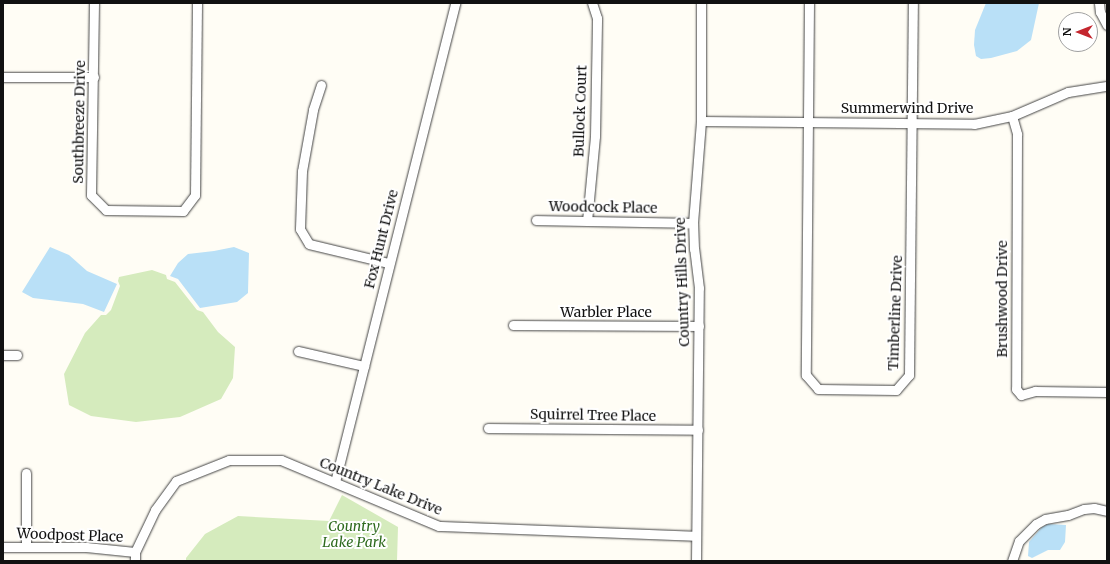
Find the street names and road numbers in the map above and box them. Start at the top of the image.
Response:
street label: Southbreeze Drive [70,60,88,184]
street label: Bullock Court [570,65,590,157]
street label: Summerwind Drive [841,100,973,116]
street label: Fox Hunt Drive [361,188,401,290]
street label: Woodcock Place [549,198,657,216]
street label: Country Hills Drive [671,217,693,347]
street label: Brushwood Drive [994,241,1010,357]
street label: Timberline Drive [885,255,905,371]
street label: Warbler Place [560,304,652,320]
street label: Squirrel Tree Place [530,406,656,424]
street label: Country Lake Drive [317,454,445,518]
street label: Woodpost Place [16,525,124,545]

